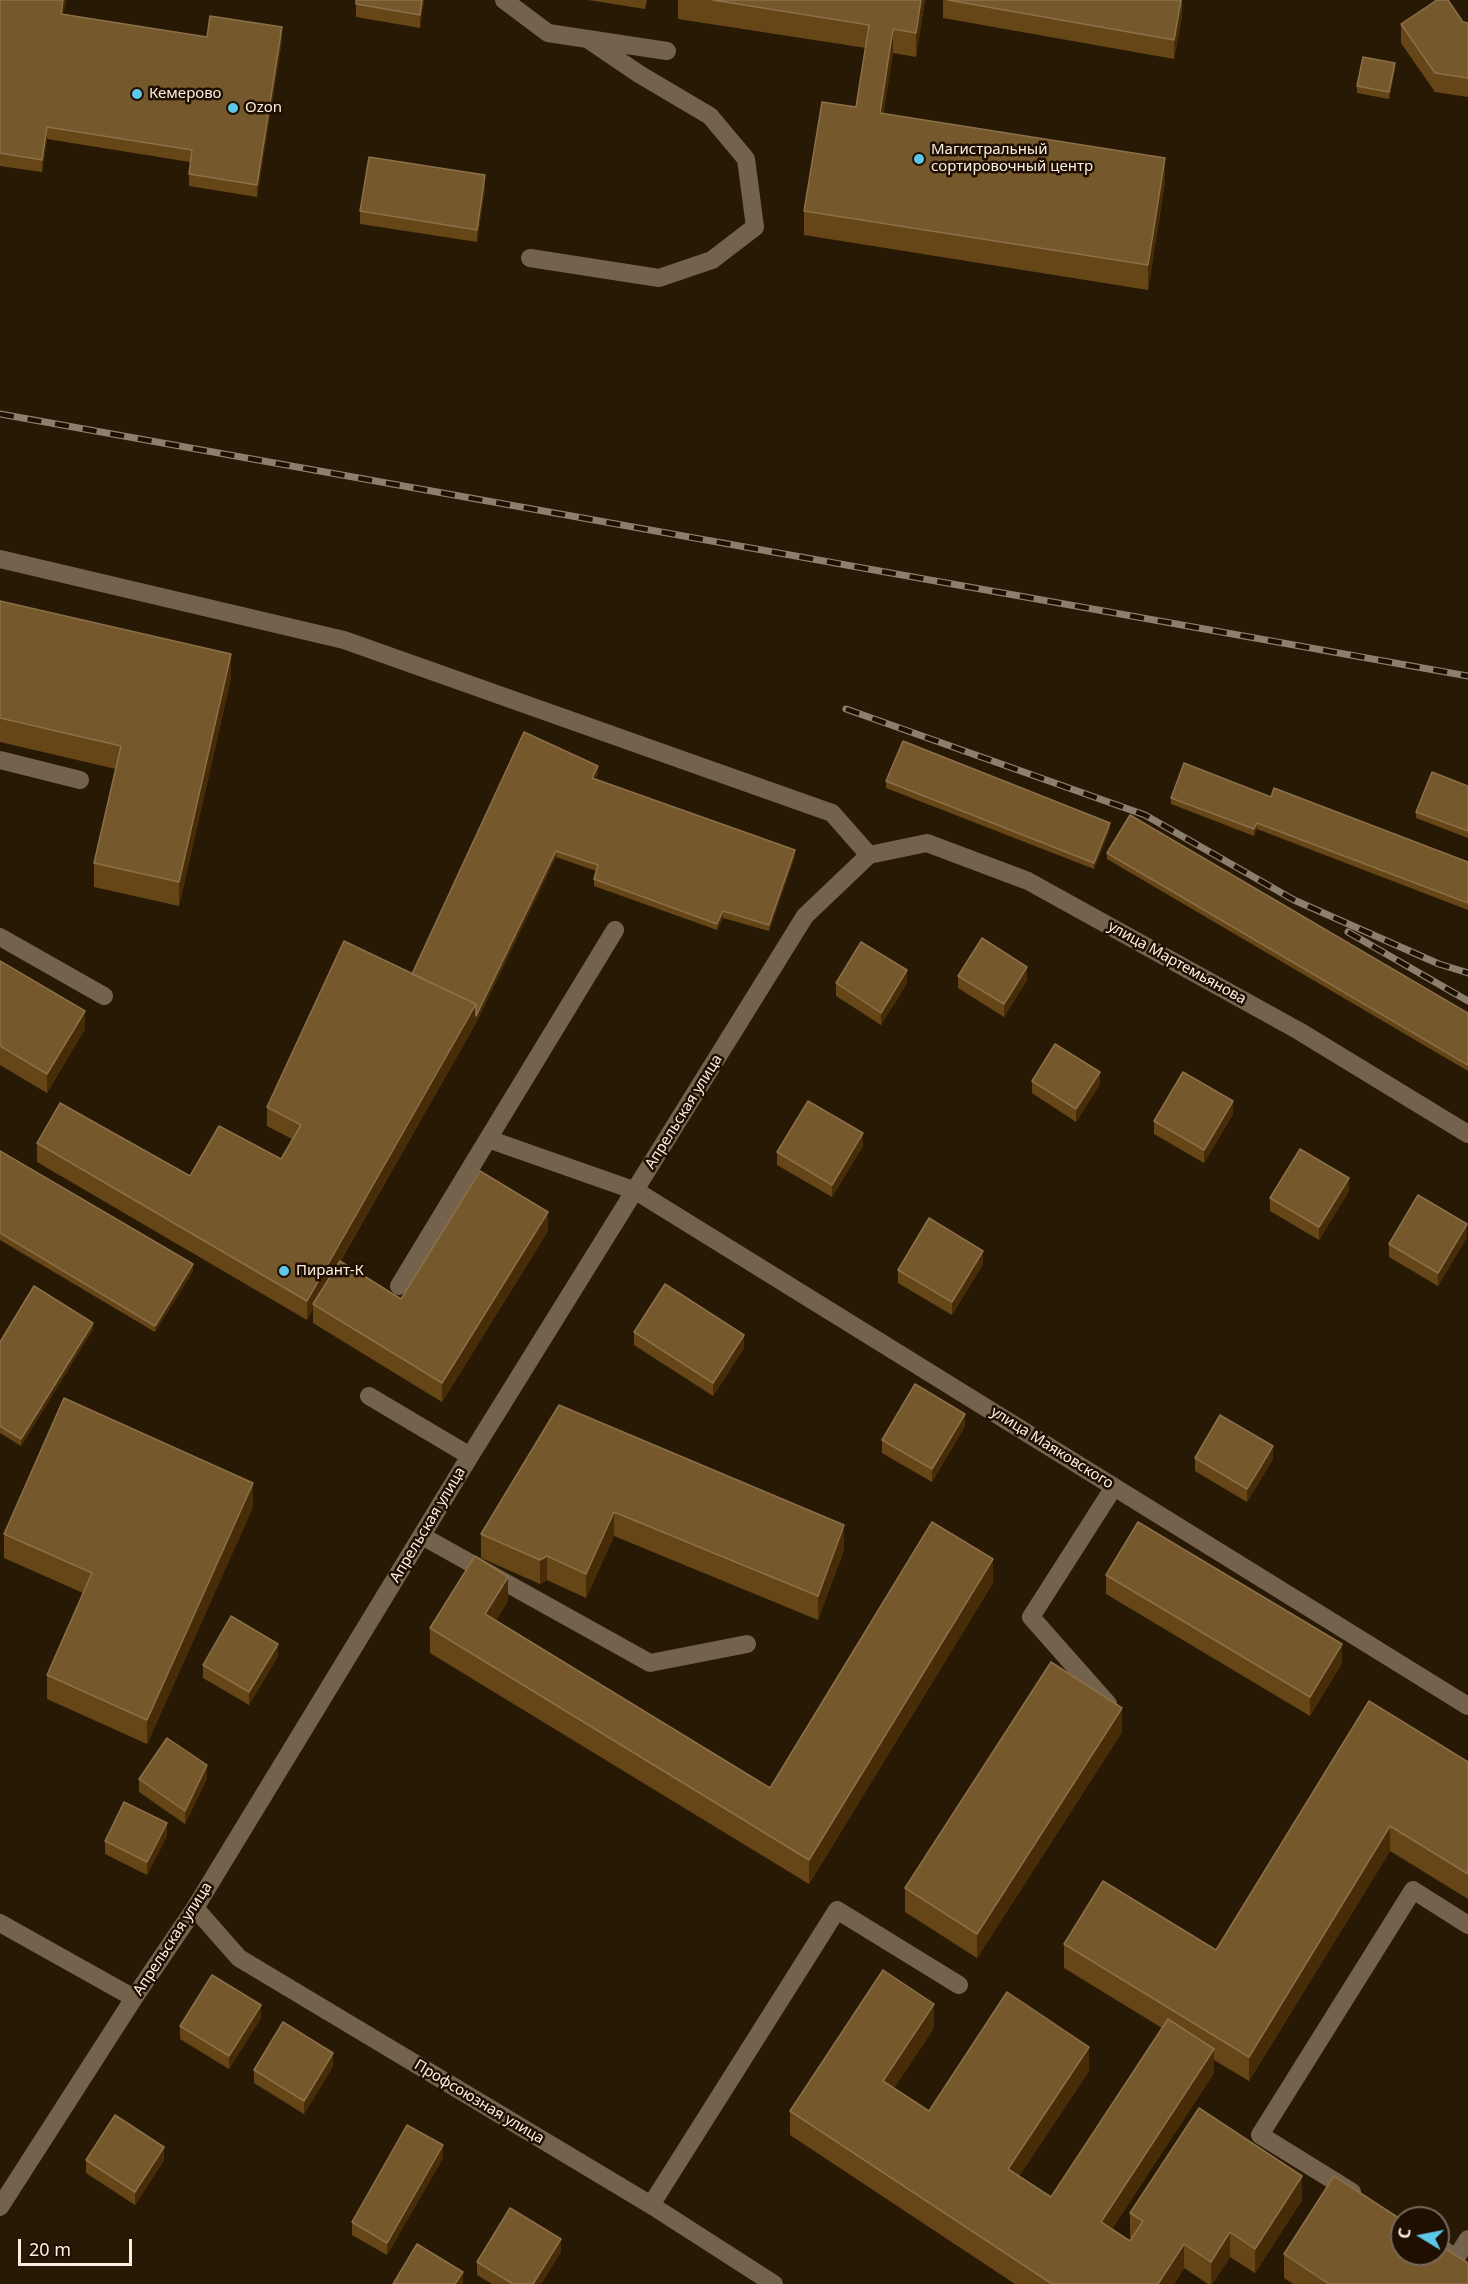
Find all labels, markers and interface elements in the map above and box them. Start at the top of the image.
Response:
place label: Кемерово [149,85,222,103]
marker: Кемерово [130,87,144,101]
place label: Ozon [245,99,282,117]
marker: Ozon [226,101,240,115]
place label: Магистральный сортировочный центр [931,141,1093,176]
marker: Магистральный сортировочный центр [912,152,926,166]
street label: улица Мартемьянова [1105,917,1249,1009]
street label: Апрельская улица [642,1051,726,1173]
place label: Пирант-К [296,1262,364,1280]
marker: Пирант-К [277,1264,291,1278]
street label: улица Маяковского [987,1403,1117,1493]
street label: Апрельская улица [386,1464,470,1586]
street label: Апрельская улица [130,1879,216,1999]
street label: Профсоюзная улица [411,2056,547,2148]
north arrow [1390,2206,1450,2266]
text: С [1393,2226,1416,2240]
scale bar [21,2227,135,2265]
text: 20 m [29,2237,71,2261]

